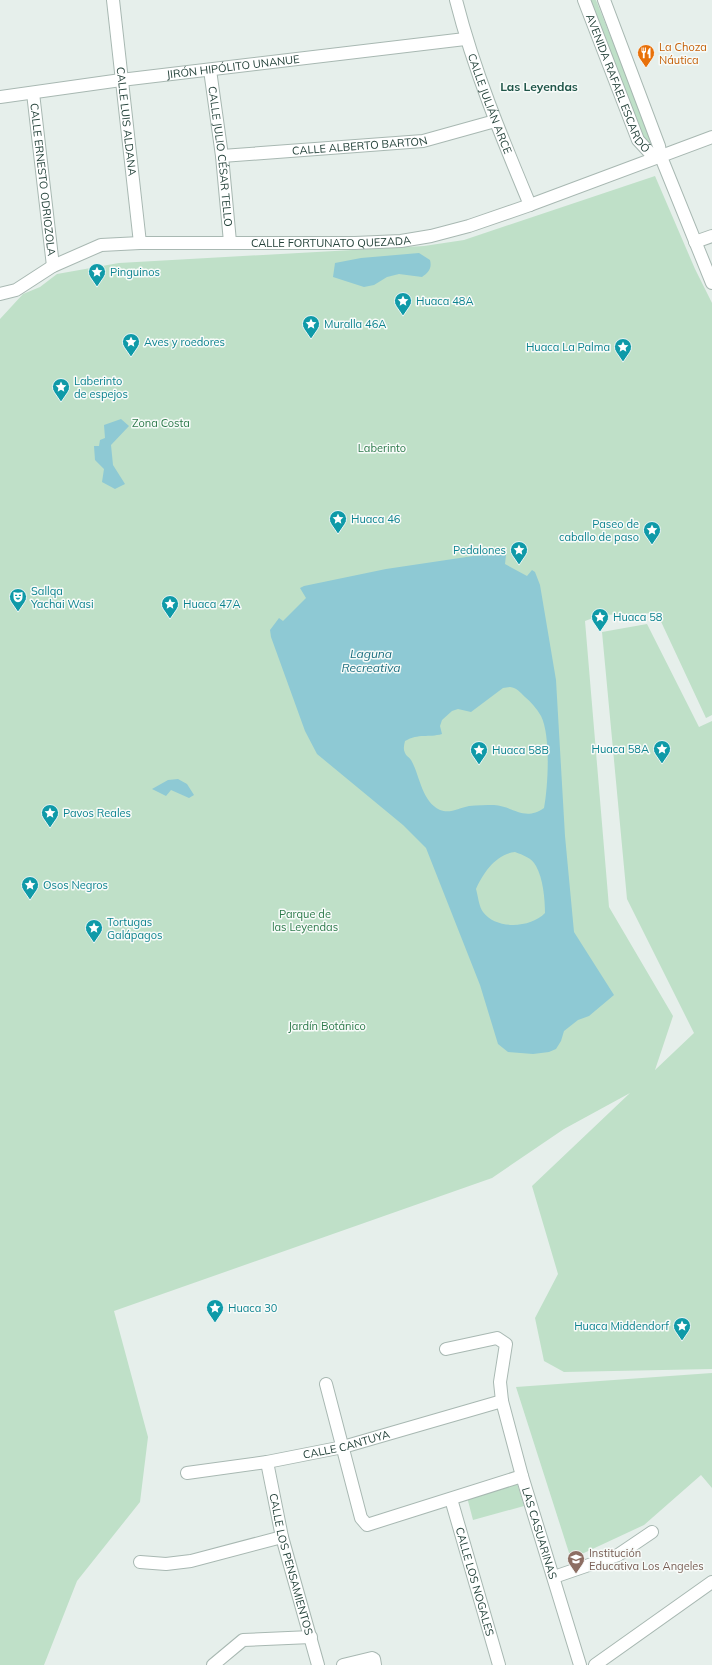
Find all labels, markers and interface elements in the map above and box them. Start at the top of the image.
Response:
street label: AVENIDA RAFAEL ESCARDÓ [583,12,653,156]
place label: La Choza Náutica [659,40,707,67]
restaurant icon: La Choza Náutica [636,43,656,68]
street label: JIRÓN HIPÓLITO UNANUE [166,52,300,82]
street label: CALLE JULIÁN ARCE [465,52,515,156]
street label: CALLE LUIS ALDANA [113,66,139,177]
district label: Las Leyendas [500,79,578,94]
street label: CALLE JULIO CÉSAR TELLO [205,85,236,227]
street label: CALLE ERNESTO ODRIOZOLA [27,102,59,257]
street label: CALLE ALBERTO BARTON [291,133,429,158]
street label: CALLE FORTUNATO QUEZADA [251,232,412,250]
place icon: Pinguinos [87,262,107,287]
place label: Pinguinos [110,265,160,279]
place icon: Huaca 48A [393,291,413,316]
place label: Huaca 48A [416,294,474,308]
place icon: Muralla 46A [301,314,321,339]
place label: Muralla 46A [324,317,386,331]
place icon: Aves y roedores [121,332,141,357]
place label: Aves y roedores [144,335,225,349]
place icon: Huaca La Palma [613,337,633,362]
place label: Huaca La Palma [526,340,610,354]
place label: Laberinto de espejos [74,374,128,401]
place icon: Laberinto de espejos [51,377,71,402]
park label: Zona Costa [132,416,190,430]
park label: Laberinto [358,441,406,455]
place icon: Huaca 46 [328,509,348,534]
place label: Huaca 46 [351,512,401,526]
place label: Paseo de caballo de paso [559,517,639,544]
place icon: Paseo de caballo de paso [642,520,662,545]
place icon: Pedalones [509,540,529,565]
place label: Pedalones [453,543,506,557]
place label: Sallqa Yachai Wasi [30,584,94,611]
theatre icon: Sallqa Yachai Wasi [8,587,28,612]
place icon: Huaca 47A [160,594,180,619]
place label: Huaca 47A [183,597,241,611]
place icon: Huaca 58 [590,607,610,632]
place label: Huaca 58 [613,610,663,624]
water label: Laguna Recreativa [341,646,401,675]
place icon: Huaca 58A [652,739,672,764]
place icon: Huaca 58B [469,740,489,765]
place label: Huaca 58A [591,742,649,756]
place label: Huaca 58B [492,743,549,757]
place icon: Pavos Reales [40,803,60,828]
place label: Pavos Reales [63,806,131,820]
place icon: Osos Negros [20,875,40,900]
place label: Osos Negros [43,878,108,892]
park label: Parque de las Leyendas [272,907,338,934]
place label: Tortugas Galápagos [107,915,162,942]
place icon: Tortugas Galápagos [84,918,104,943]
park label: Jardín Botánico [288,1019,366,1033]
place icon: Huaca 30 [205,1298,225,1323]
place label: Huaca 30 [228,1301,278,1315]
place icon: Huaca Middendorf [672,1316,692,1341]
place label: Huaca Middendorf [574,1319,669,1333]
street label: CALLE CANTUYA [302,1427,391,1462]
street label: LAS CASUARINAS [519,1486,560,1581]
street label: CALLE LOS PENSAMIENTOS [266,1492,316,1637]
street label: CALLE LOS NOGALES [453,1526,497,1638]
place label: Institución Educativa Los Angeles [589,1546,704,1573]
school or university icon: Institución Educativa Los Angeles [566,1549,586,1574]

